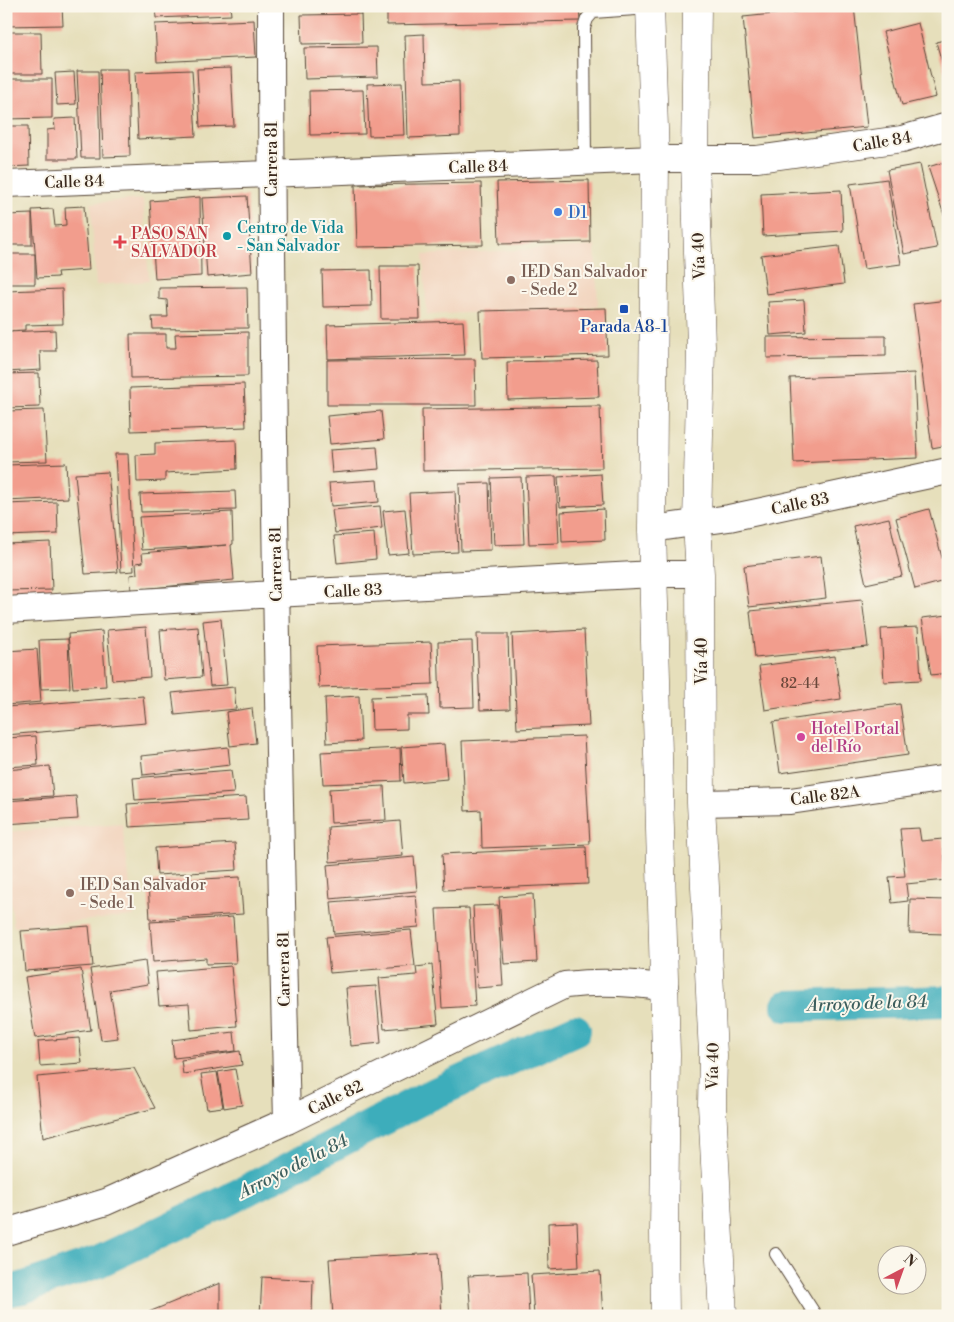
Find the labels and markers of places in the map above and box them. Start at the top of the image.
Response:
place label: D1 [568,203,587,223]
marker: D1 [552,206,564,218]
place label: Centro de Vida - San Salvador [237,218,345,256]
place label: PASO SAN SALVADOR [131,224,217,262]
marker: Centro de Vida - San Salvador [221,230,233,242]
marker: PASO SAN SALVADOR [113,235,127,249]
place label: IED San Salvador - Sede 2 [521,262,647,300]
marker: IED San Salvador - Sede 2 [505,274,517,286]
marker: Parada A8-1 [618,303,630,315]
place label: Parada A8-1 [580,317,668,337]
place label: Hotel Portal del Río [811,719,900,757]
marker: Hotel Portal del Río [795,731,807,743]
place label: IED San Salvador - Sede 1 [80,875,206,913]
marker: IED San Salvador - Sede 1 [64,887,76,899]

